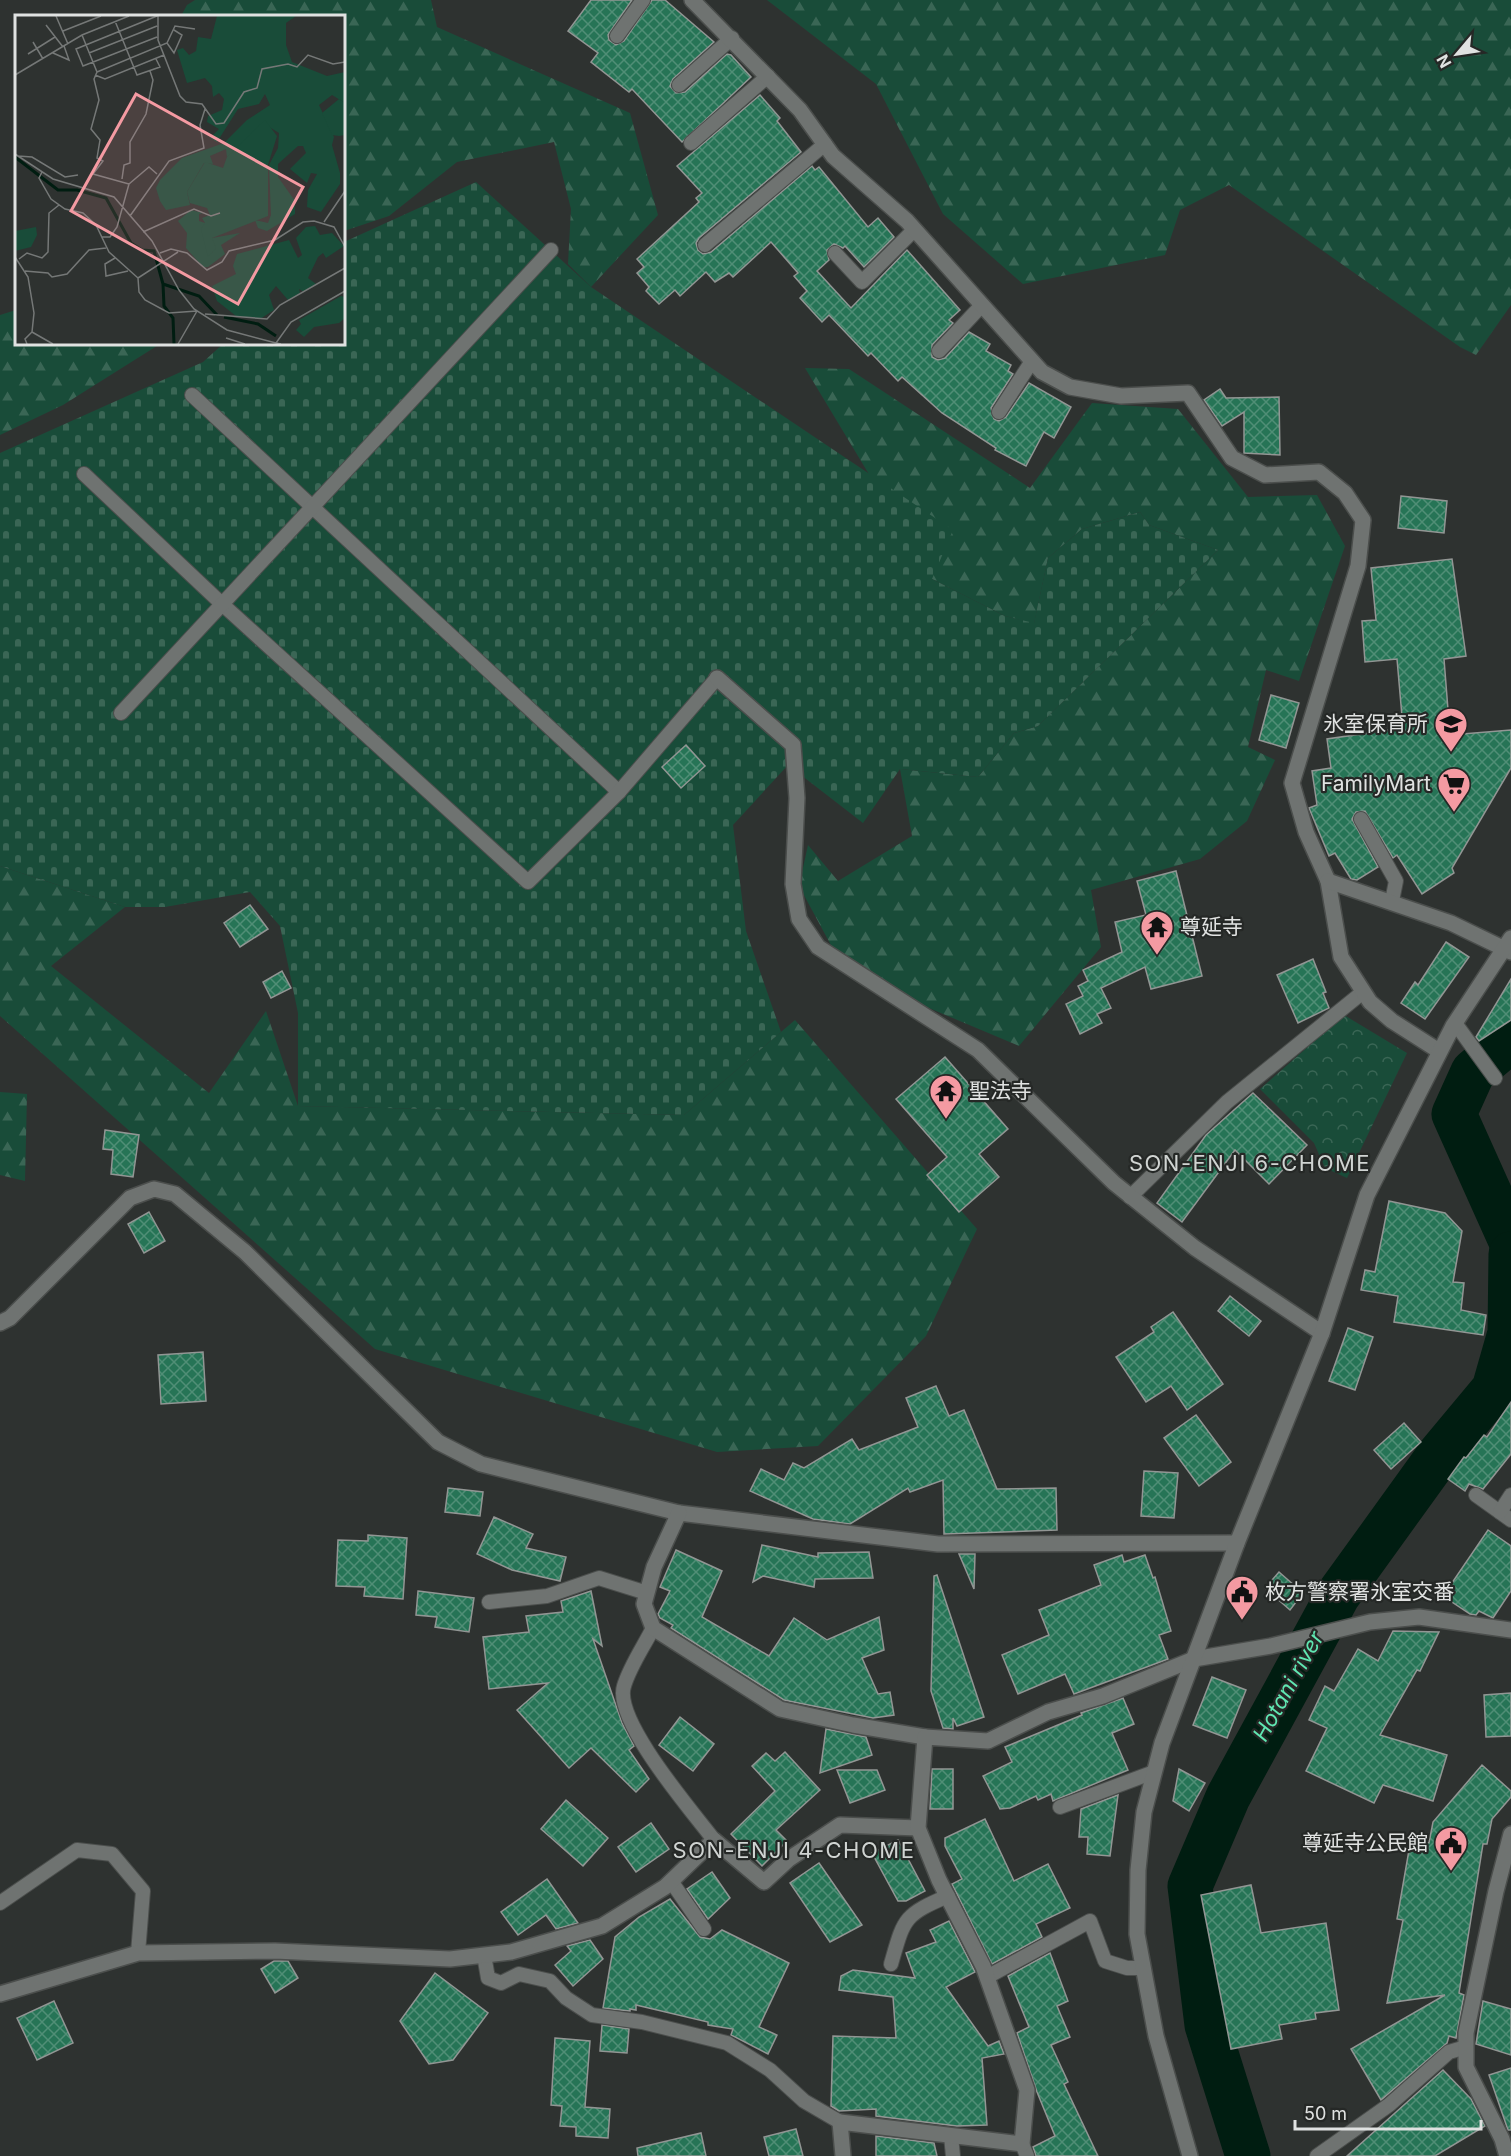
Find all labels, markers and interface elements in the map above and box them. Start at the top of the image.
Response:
inset map [15,15,345,345]
north arrow [1427,24,1487,84]
text: N [1432,51,1456,71]
school or university icon: 氷室保育所 [1433,706,1469,753]
place label: 氷室保育所 [1323,711,1428,736]
supermarket icon: FamilyMart [1436,766,1472,813]
place label: FamilyMart [1321,771,1431,796]
temple icon: 尊延寺 [1139,909,1175,956]
place label: 尊延寺 [1180,914,1243,939]
temple icon: 聖法寺 [928,1073,964,1120]
place label: 聖法寺 [969,1078,1032,1103]
district label: SON-ENJI 6-CHOME [1129,1150,1371,1176]
public building icon: 枚方警察署氷室交番 [1224,1574,1260,1621]
place label: 枚方警察署氷室交番 [1265,1579,1454,1604]
water label: Hotani river [1247,1626,1329,1745]
public building icon: 尊延寺公民館 [1433,1825,1469,1872]
place label: 尊延寺公民館 [1302,1830,1428,1855]
district label: SON-ENJI 4-CHOME [673,1837,915,1863]
scale bar [1295,2093,1481,2131]
text: 50 m [1304,2103,1347,2124]

